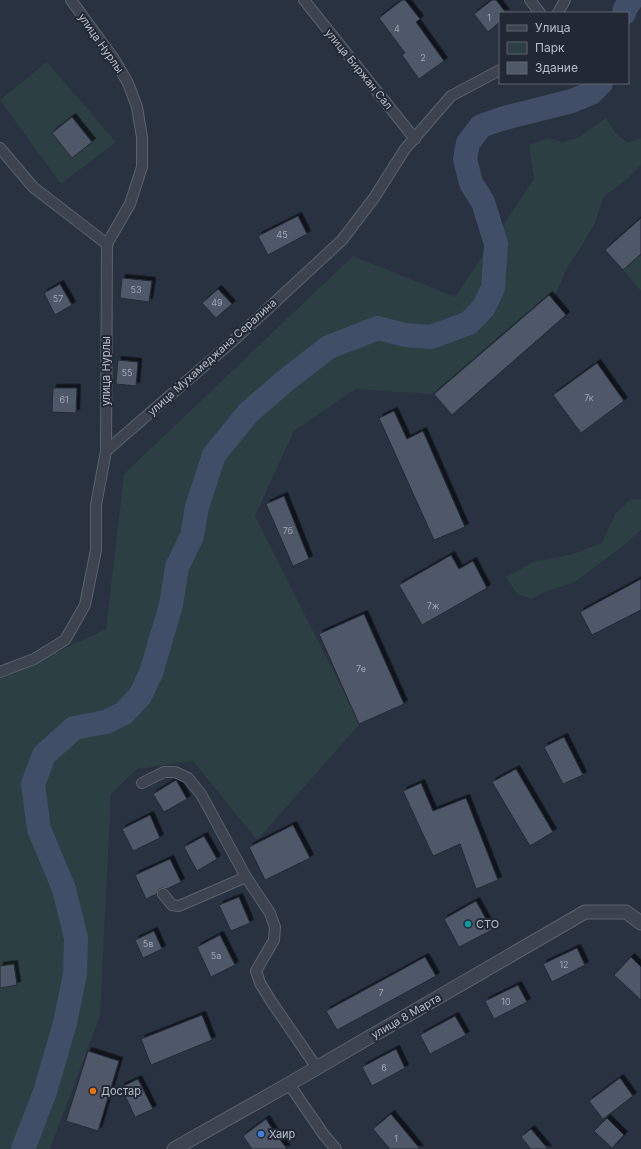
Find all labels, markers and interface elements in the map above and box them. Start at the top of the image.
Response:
street label: улица Нурлы [75,10,127,76]
house number: 1 [487,12,491,23]
legend [499,12,629,84]
text: Улица [535,20,570,35]
house number: 4 [394,23,400,34]
street label: улица Биржан Сал [322,26,396,112]
text: Парк [535,40,565,55]
house number: 2 [420,52,426,63]
text: Здание [535,60,578,75]
house number: 45 [276,229,288,240]
house number: 53 [130,284,142,295]
house number: 57 [53,293,63,304]
street label: улица Мухамеджана Сералина [145,295,279,419]
house number: 49 [211,297,223,308]
street label: улица Нурлы [99,336,113,406]
house number: 55 [122,367,132,378]
house number: 7к [584,392,594,403]
house number: 61 [59,394,69,405]
house number: 7б [283,525,293,536]
house number: 7ж [427,600,439,611]
house number: 7е [356,663,366,674]
place label: СТО [476,917,499,931]
marker: СТО [463,919,473,929]
house number: 5в [143,938,153,949]
house number: 5а [211,950,221,961]
house number: 12 [559,959,569,970]
house number: 7 [378,987,384,998]
street label: улица 8 Марта [369,990,443,1042]
house number: 10 [501,996,511,1007]
house number: 6 [381,1062,387,1073]
place label: Достар [101,1084,141,1098]
marker: Достар [88,1086,98,1096]
place label: Хаир [269,1127,296,1141]
marker: Хаир [256,1129,266,1139]
house number: 1 [394,1133,398,1144]

